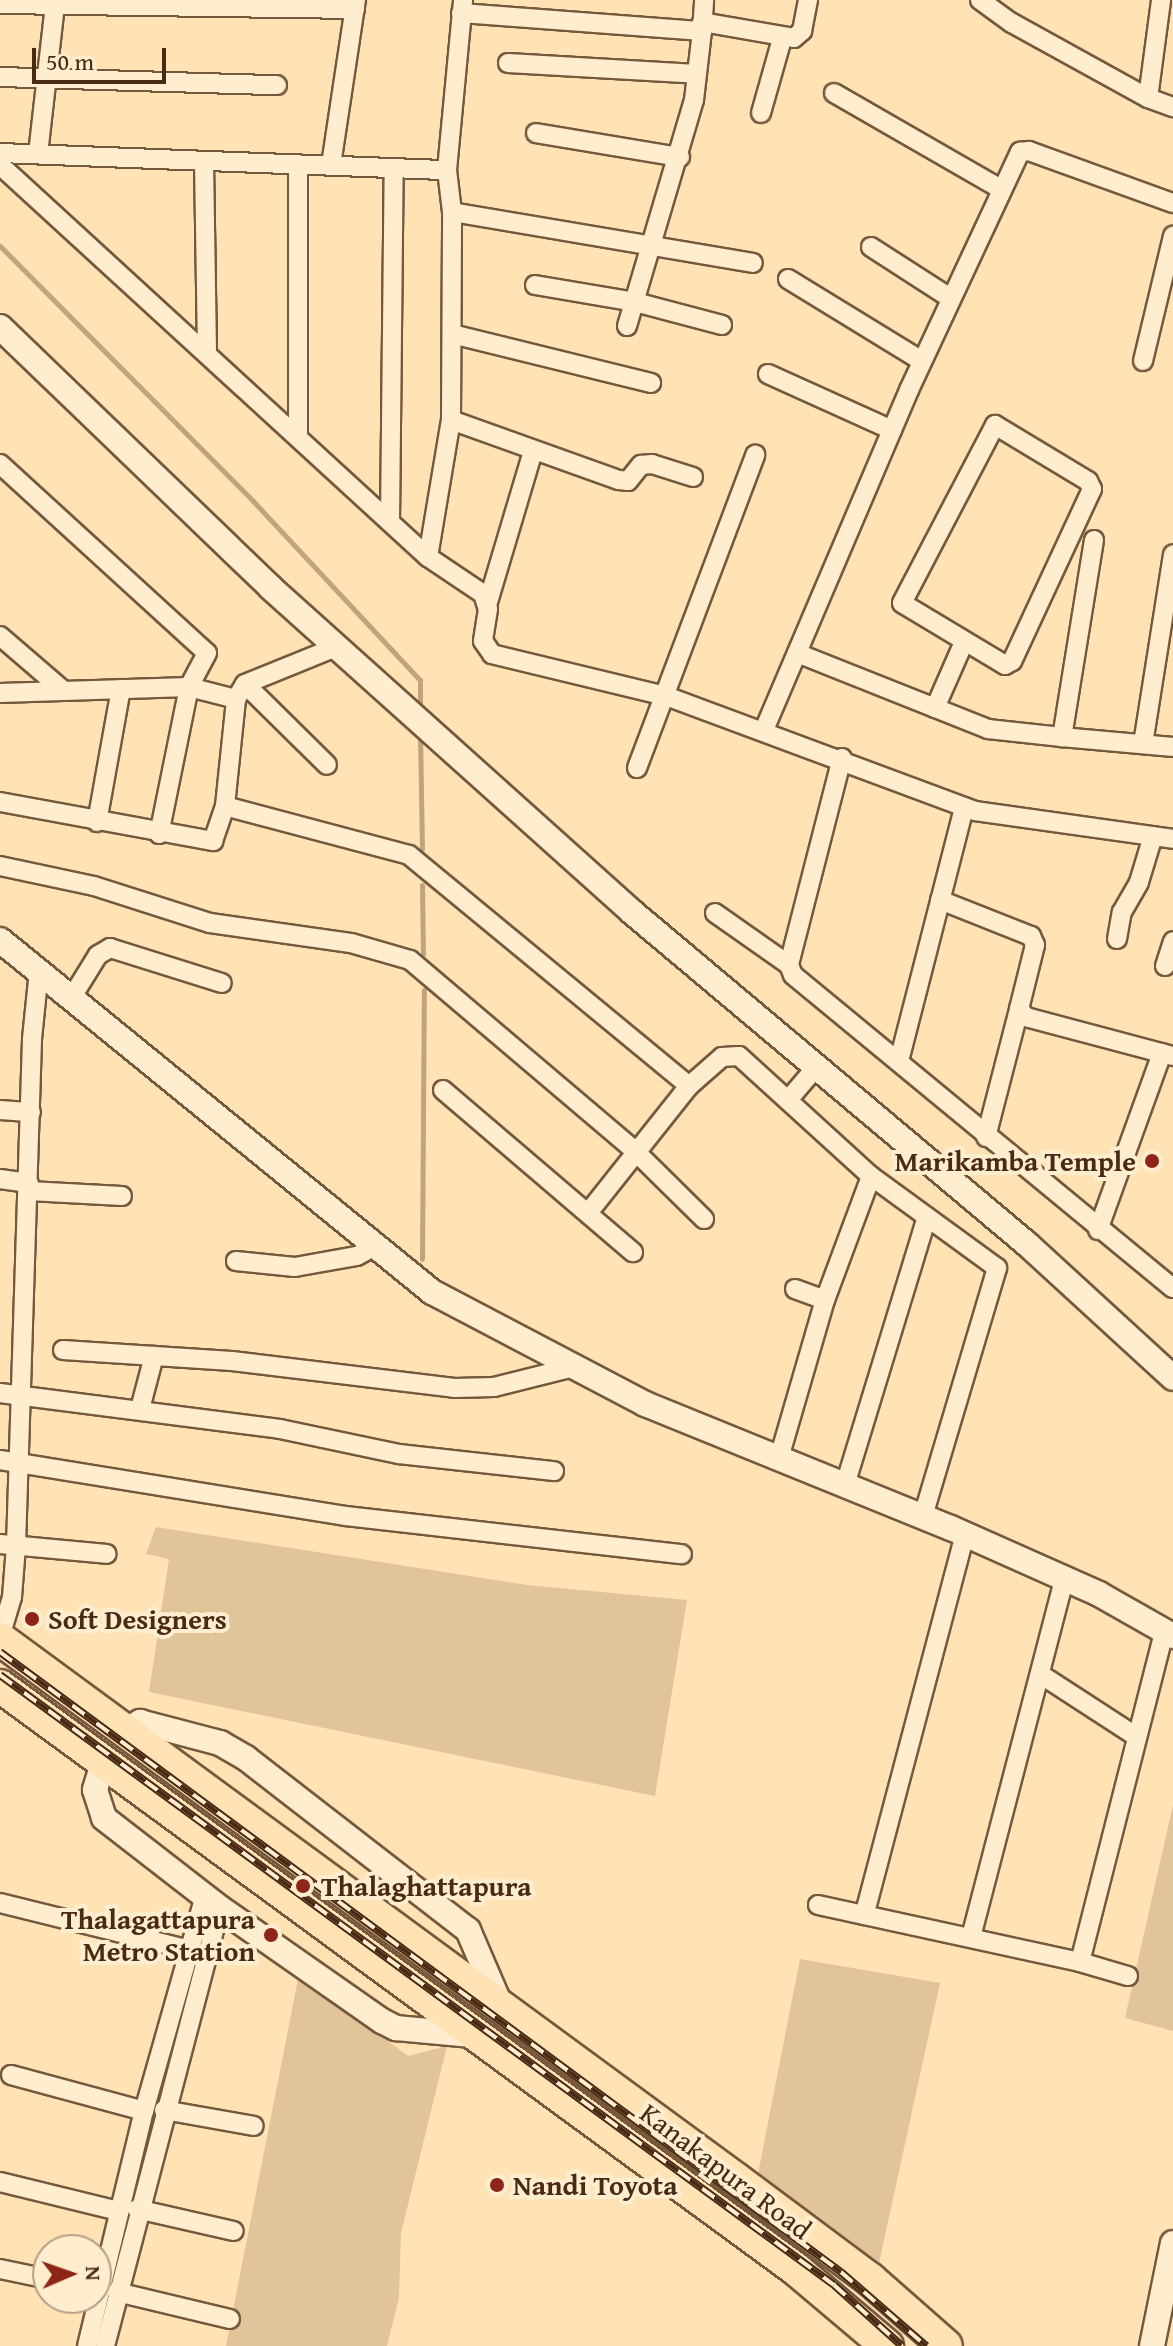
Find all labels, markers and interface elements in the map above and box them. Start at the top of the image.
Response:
scale bar [36,32,170,82]
text: 50 m [46,44,94,79]
place label: Marikamba Temple [894,1144,1136,1178]
marker: Marikamba Temple [1143,1152,1161,1170]
place label: Soft Designers [48,1602,227,1636]
marker: Soft Designers [23,1610,41,1628]
place label: Thalaghattapura [321,1869,532,1903]
marker: Thalaghattapura [292,1875,314,1897]
place label: Thalagattapura Metro Station [61,1902,255,1968]
marker: Thalagattapura Metro Station [262,1926,280,1944]
street label: Kanakapura Road [634,2096,818,2246]
place label: Nandi Toyota [513,2168,678,2202]
marker: Nandi Toyota [488,2176,506,2194]
north arrow [32,2234,112,2314]
text: N [78,2265,110,2281]

